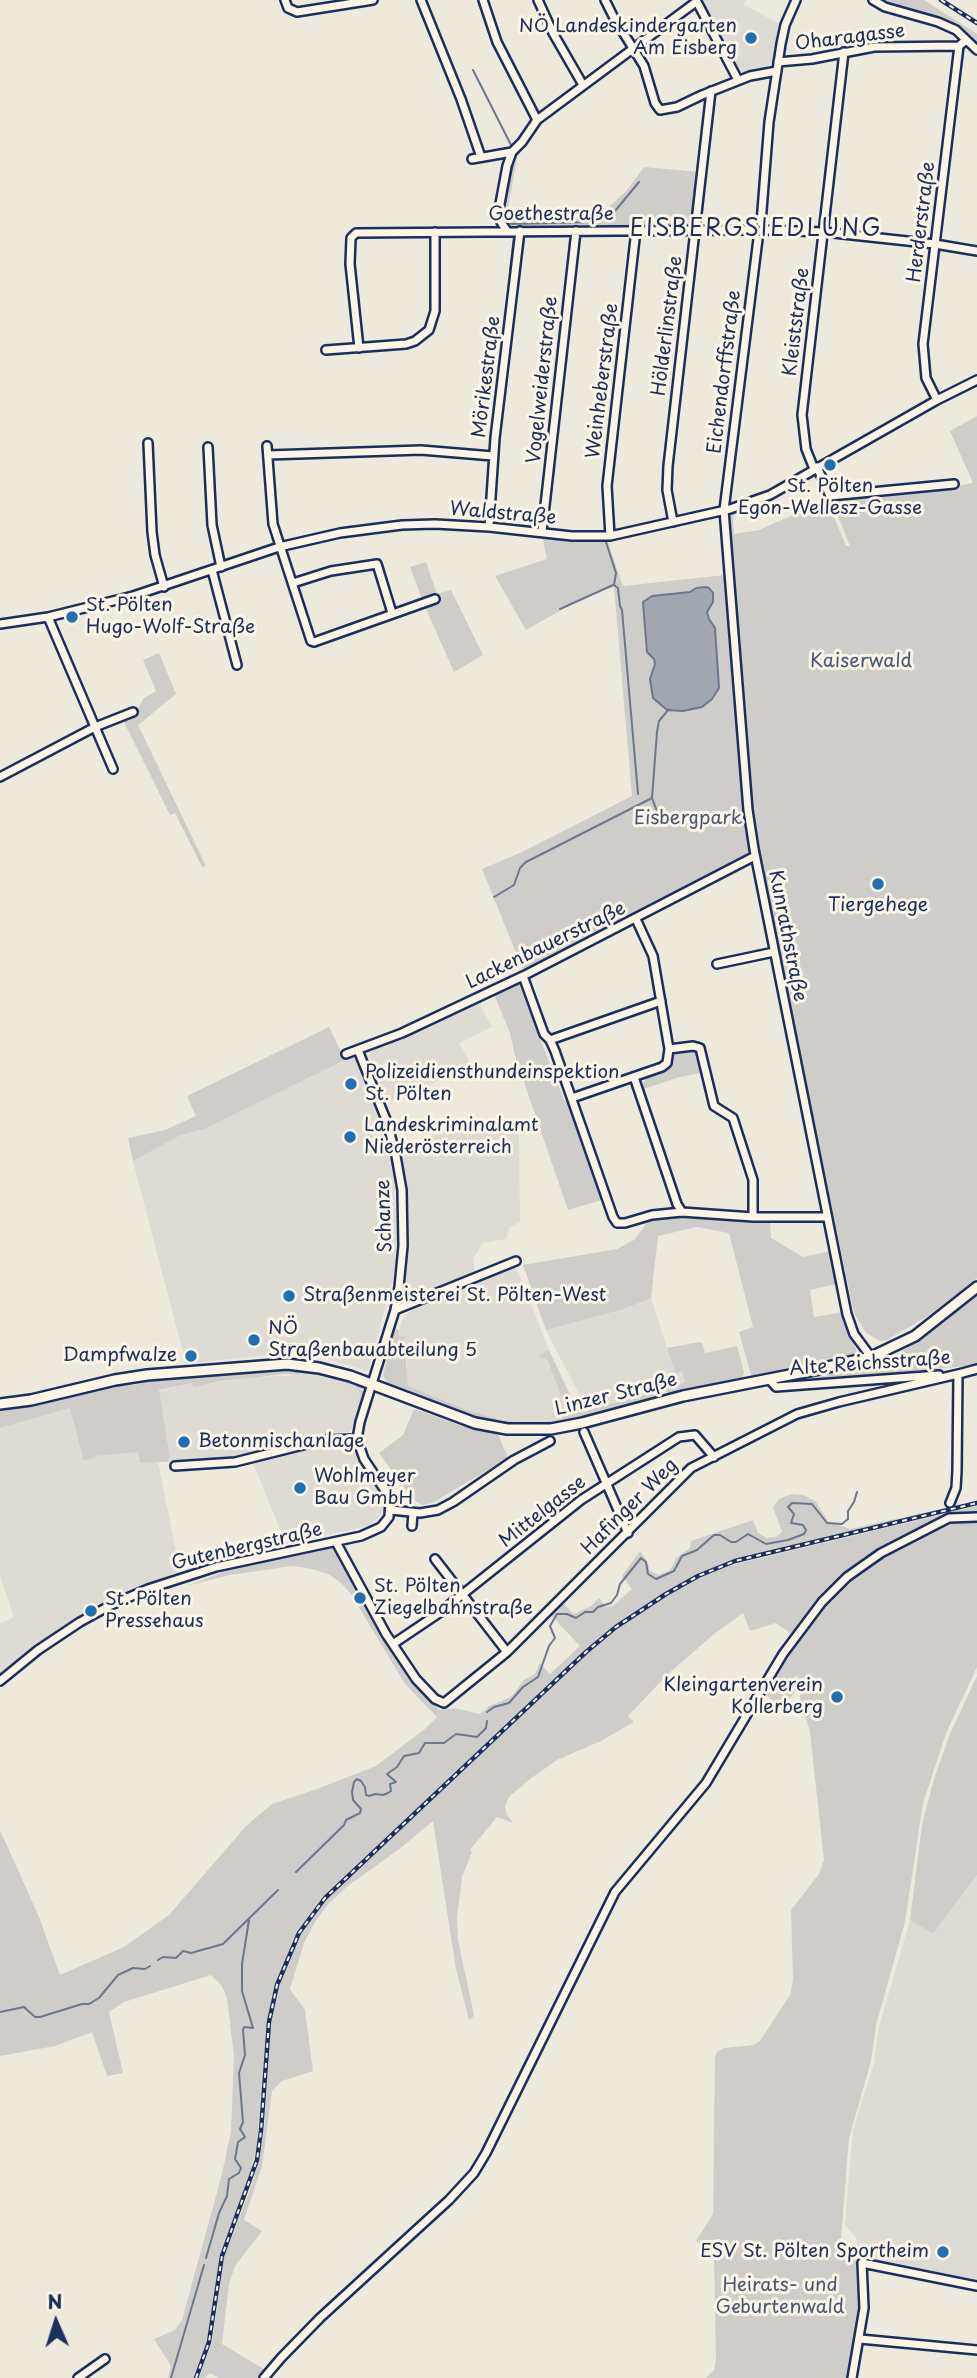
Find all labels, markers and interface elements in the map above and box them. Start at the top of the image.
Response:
place label: NÖ Landeskindergarten Am Eisberg [519,16,737,60]
street label: Oharagasse [794,20,906,56]
marker: NÖ Landeskindergarten Am Eisberg [743,30,759,46]
street label: Herderstraße [903,160,941,284]
street label: Goethestraße [488,204,614,226]
district label: EISBERGSIEDLUNG [632,216,880,244]
street label: Hölderlinstraße [648,255,688,397]
street label: Kleiststraße [779,266,815,378]
street label: Eichendorffstraße [704,289,746,455]
street label: Vogelweiderstraße [523,295,563,465]
street label: Weinheberstraße [582,302,624,460]
street label: Mörikestraße [468,315,506,439]
marker: St. Pölten Egon-Wellesz-Gasse [822,457,838,473]
place label: St. Pölten Egon-Wellesz-Gasse [738,476,922,520]
street label: Waldstraße [449,498,557,530]
place label: St. Pölten Hugo-Wolf-Straße [86,595,255,639]
marker: St. Pölten Hugo-Wolf-Straße [64,609,80,625]
park label: Kaiserwald [810,651,912,673]
park label: Eisbergpark [634,808,742,830]
street label: Kunrathstraße [763,868,811,1004]
marker: Tiergehege [870,876,886,892]
place label: Tiergehege [828,895,928,917]
street label: Lackenbauerstraße [463,897,629,995]
place label: Polizeidiensthundeinspektion St. Pölten [365,1062,619,1106]
marker: Polizeidiensthundeinspektion St. Pölten [343,1076,359,1092]
place label: Landeskriminalamt Niederösterreich [364,1115,539,1159]
marker: Landeskriminalamt Niederösterreich [342,1129,358,1145]
street label: Schanze [372,1179,398,1253]
place label: Straßenmeisterei St. Pölten-West [303,1285,606,1307]
marker: Straßenmeisterei St. Pölten-West [281,1288,297,1304]
place label: NÖ Straßenbauabteilung 5 [268,1318,477,1362]
marker: NÖ Straßenbauabteilung 5 [246,1332,262,1348]
place label: Dampfwalze [63,1345,177,1367]
street label: Alte Reichsstraße [789,1347,951,1381]
marker: Dampfwalze [183,1348,199,1364]
street label: Linzer Straße [553,1369,679,1421]
place label: Betonmischanlage [198,1431,364,1453]
marker: Betonmischanlage [176,1434,192,1450]
street label: Hafinger Weg [577,1454,683,1560]
place label: Wohlmeyer Bau GmbH [314,1466,416,1510]
street label: Mittelgasse [495,1471,591,1553]
marker: Wohlmeyer Bau GmbH [292,1480,308,1496]
street label: Gutenbergstraße [169,1519,325,1575]
place label: St. Pölten Ziegelbahnstraße [374,1576,533,1620]
place label: St. Pölten Pressehaus [105,1589,204,1633]
marker: St. Pölten Ziegelbahnstraße [352,1590,368,1606]
marker: St. Pölten Pressehaus [83,1603,99,1619]
place label: Kleingartenverein Kollerberg [664,1675,823,1719]
marker: Kleingartenverein Kollerberg [829,1689,845,1705]
place label: ESV St. Pölten Sportheim [700,2241,929,2263]
marker: ESV St. Pölten Sportheim [935,2244,951,2260]
park label: Heirats- und Geburtenwald [716,2275,844,2319]
north arrow [21,2287,91,2357]
text: N [47,2287,63,2315]

